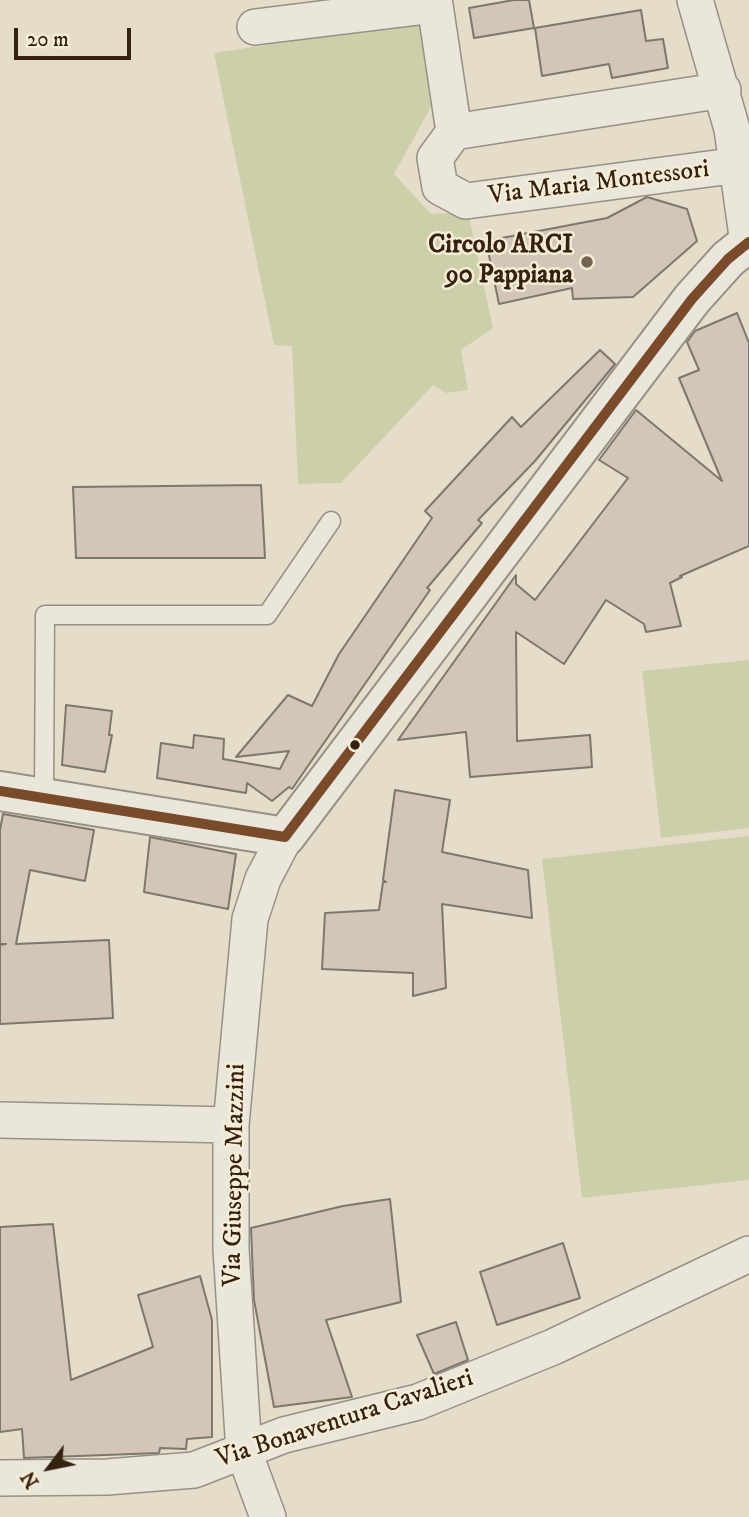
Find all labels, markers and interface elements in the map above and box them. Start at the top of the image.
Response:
scale bar [18,14,135,58]
text: 20 m [27,27,69,53]
street label: Via Maria Montessori [487,155,711,213]
place label: Circolo ARCI 90 Pappiana [428,231,573,292]
marker: Circolo ARCI 90 Pappiana [579,254,595,270]
unlabelled marker [348,738,362,752]
street label: Via Giuseppe Mazzini [218,1063,254,1287]
street label: Via Bonaventura Cavalieri [213,1364,477,1476]
north arrow [14,1433,84,1503]
text: N [17,1467,45,1492]

